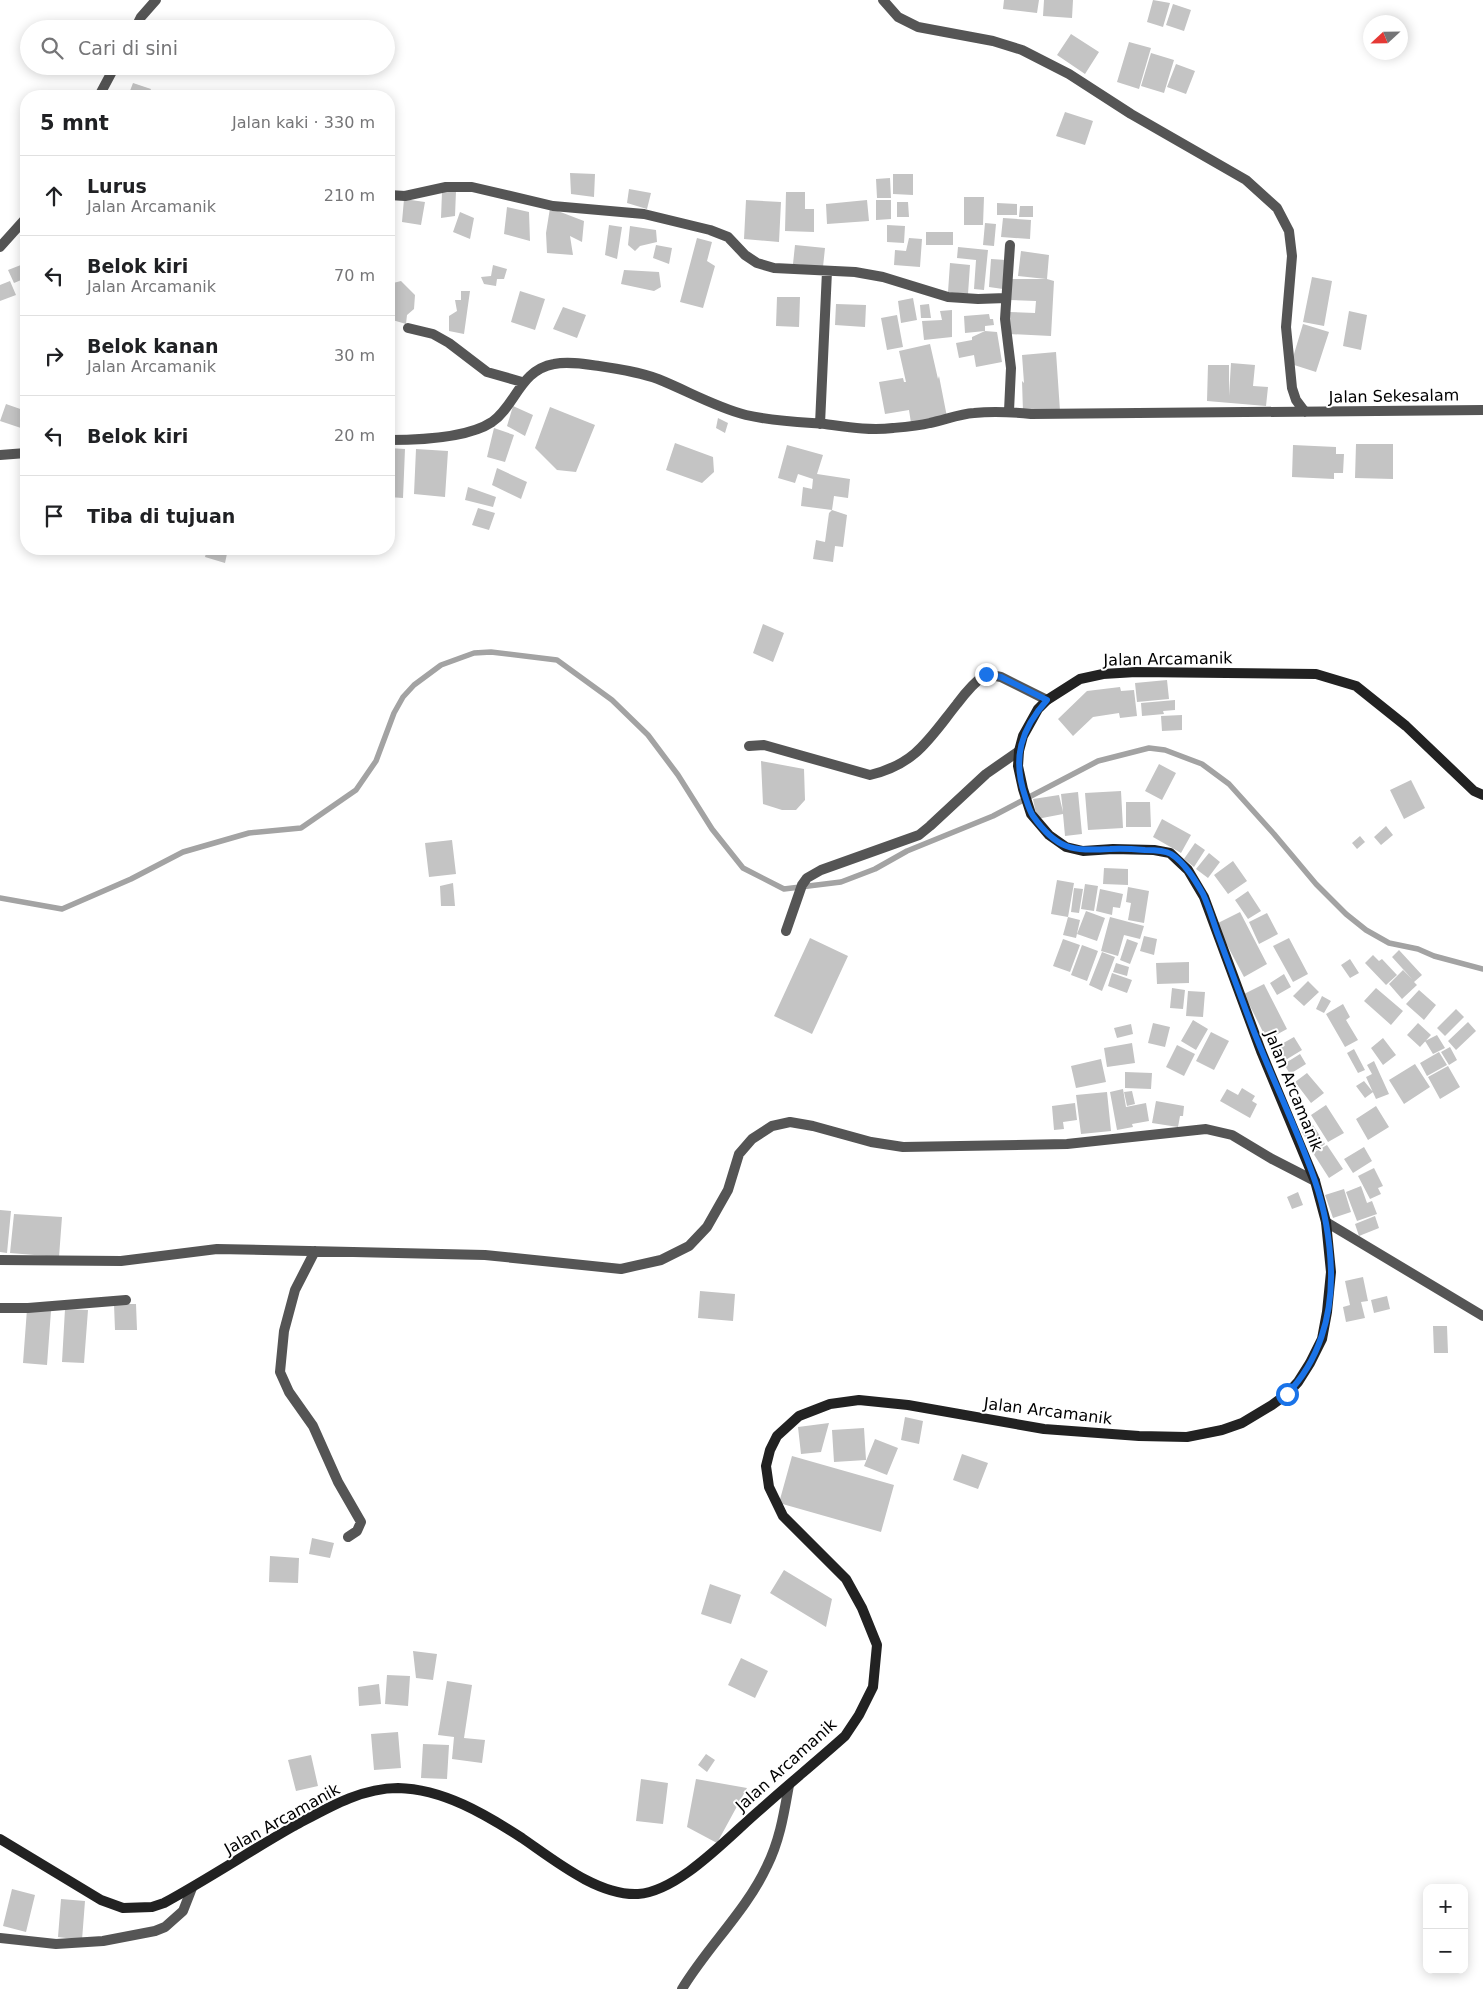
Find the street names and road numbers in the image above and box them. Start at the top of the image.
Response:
street label: Jalan Sekesalam [1328,385,1459,407]
street label: Jalan Arcamanik [1102,648,1233,670]
street label: Jalan Arcamanik [1261,1027,1327,1155]
street label: Jalan Arcamanik [982,1394,1114,1428]
street label: Jalan Arcamanik [731,1714,841,1816]
street label: Jalan Arcamanik [220,1779,344,1859]

